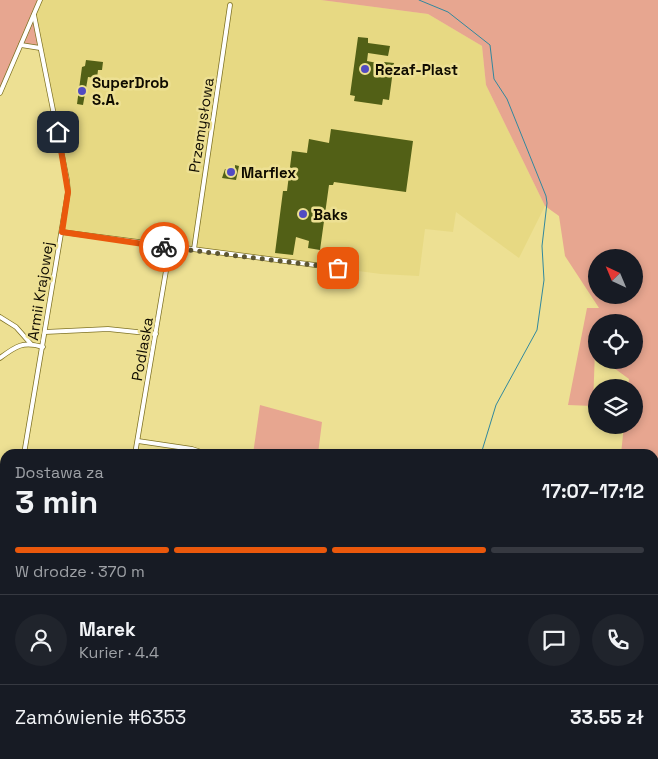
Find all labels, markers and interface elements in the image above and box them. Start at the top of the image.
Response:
place label: Rezaf-Plast [375,60,458,79]
marker: Rezaf-Plast [359,63,371,75]
place label: SuperDrob S.A. [92,73,169,109]
street label: Przemysłowa [184,76,218,174]
marker: SuperDrob S.A. [76,85,88,97]
pin [37,111,79,153]
icon: home [44,118,72,146]
place label: Marflex [241,163,296,182]
marker: Marflex [225,166,237,178]
place label: Baks [313,205,348,224]
marker: Baks [297,208,309,220]
courier [139,222,189,272]
icon: bike [150,233,178,261]
street label: Armii Krajowej [23,240,57,342]
pin [317,247,359,289]
north arrow [588,249,642,304]
map controls [588,249,643,434]
icon: bag [324,254,352,282]
button: locate [588,314,643,369]
street label: Podlaska [127,315,157,382]
button: layers [588,379,643,434]
text: Dostawa za [15,462,104,483]
text: 17:07–17:12 [542,479,644,504]
text: 3 min [15,482,98,522]
text: W drodze · 370 m [15,561,145,582]
button: person [15,614,67,666]
button: chat [528,614,580,666]
button: phone [592,614,644,666]
text: Marek [79,617,136,642]
text: Kurier · 4.4 [79,642,159,663]
text: Zamówienie #6353 [15,705,186,730]
text: 33.55 zł [570,705,644,730]

